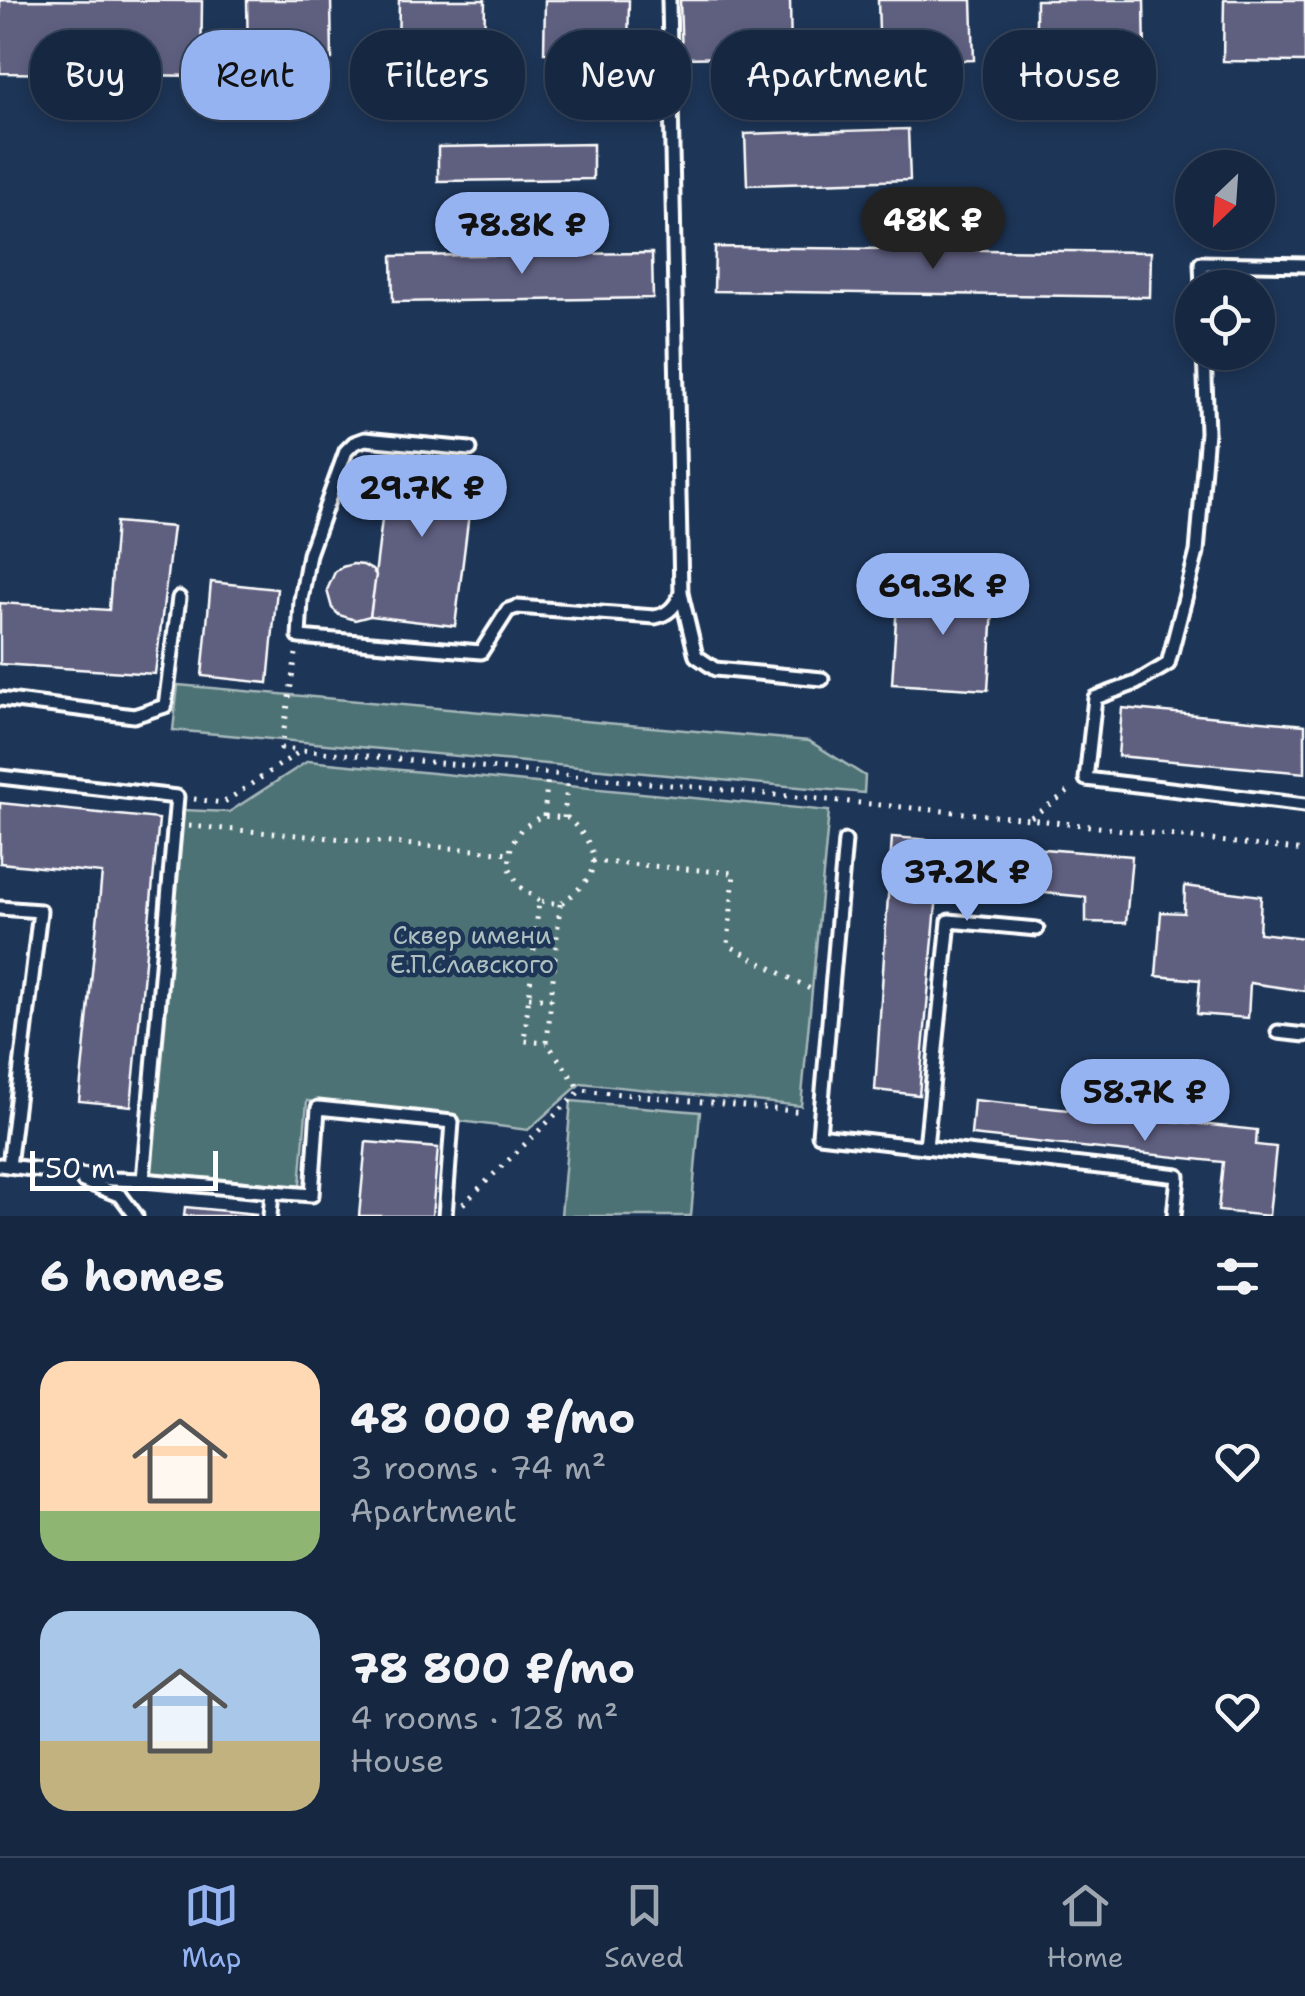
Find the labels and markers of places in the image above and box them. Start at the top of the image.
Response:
pin: 48K ₽ [863,187,1003,272]
pin: 78.8K ₽ [430,192,614,277]
pin: 29.7K ₽ [330,455,514,540]
pin: 69.3K ₽ [851,553,1035,638]
pin: 37.2K ₽ [875,839,1059,924]
pin: 58.7K ₽ [1053,1059,1237,1144]

